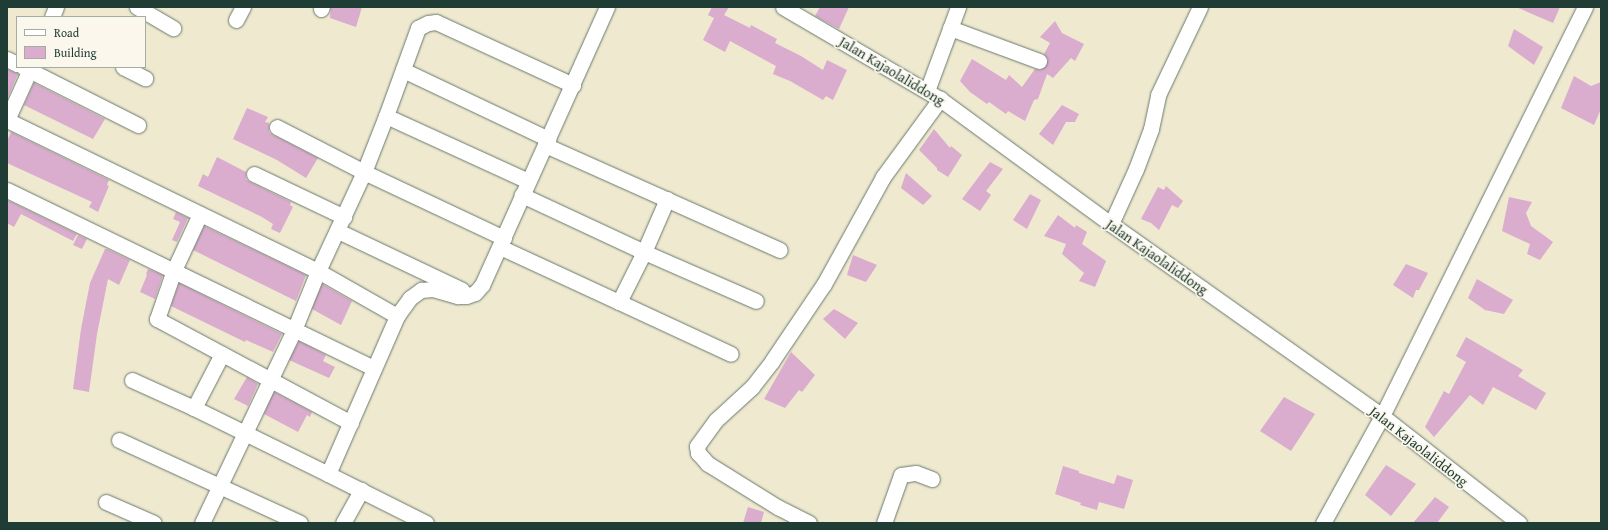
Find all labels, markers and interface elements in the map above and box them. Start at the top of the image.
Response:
legend [16,16,146,68]
text: Road [54,24,79,41]
street label: Jalan Kajaolaliddong [836,33,948,109]
text: Building [54,44,97,61]
street label: Jalan Kajaolaliddong [1103,216,1211,298]
street label: Jalan Kajaolaliddong [1366,402,1472,490]

